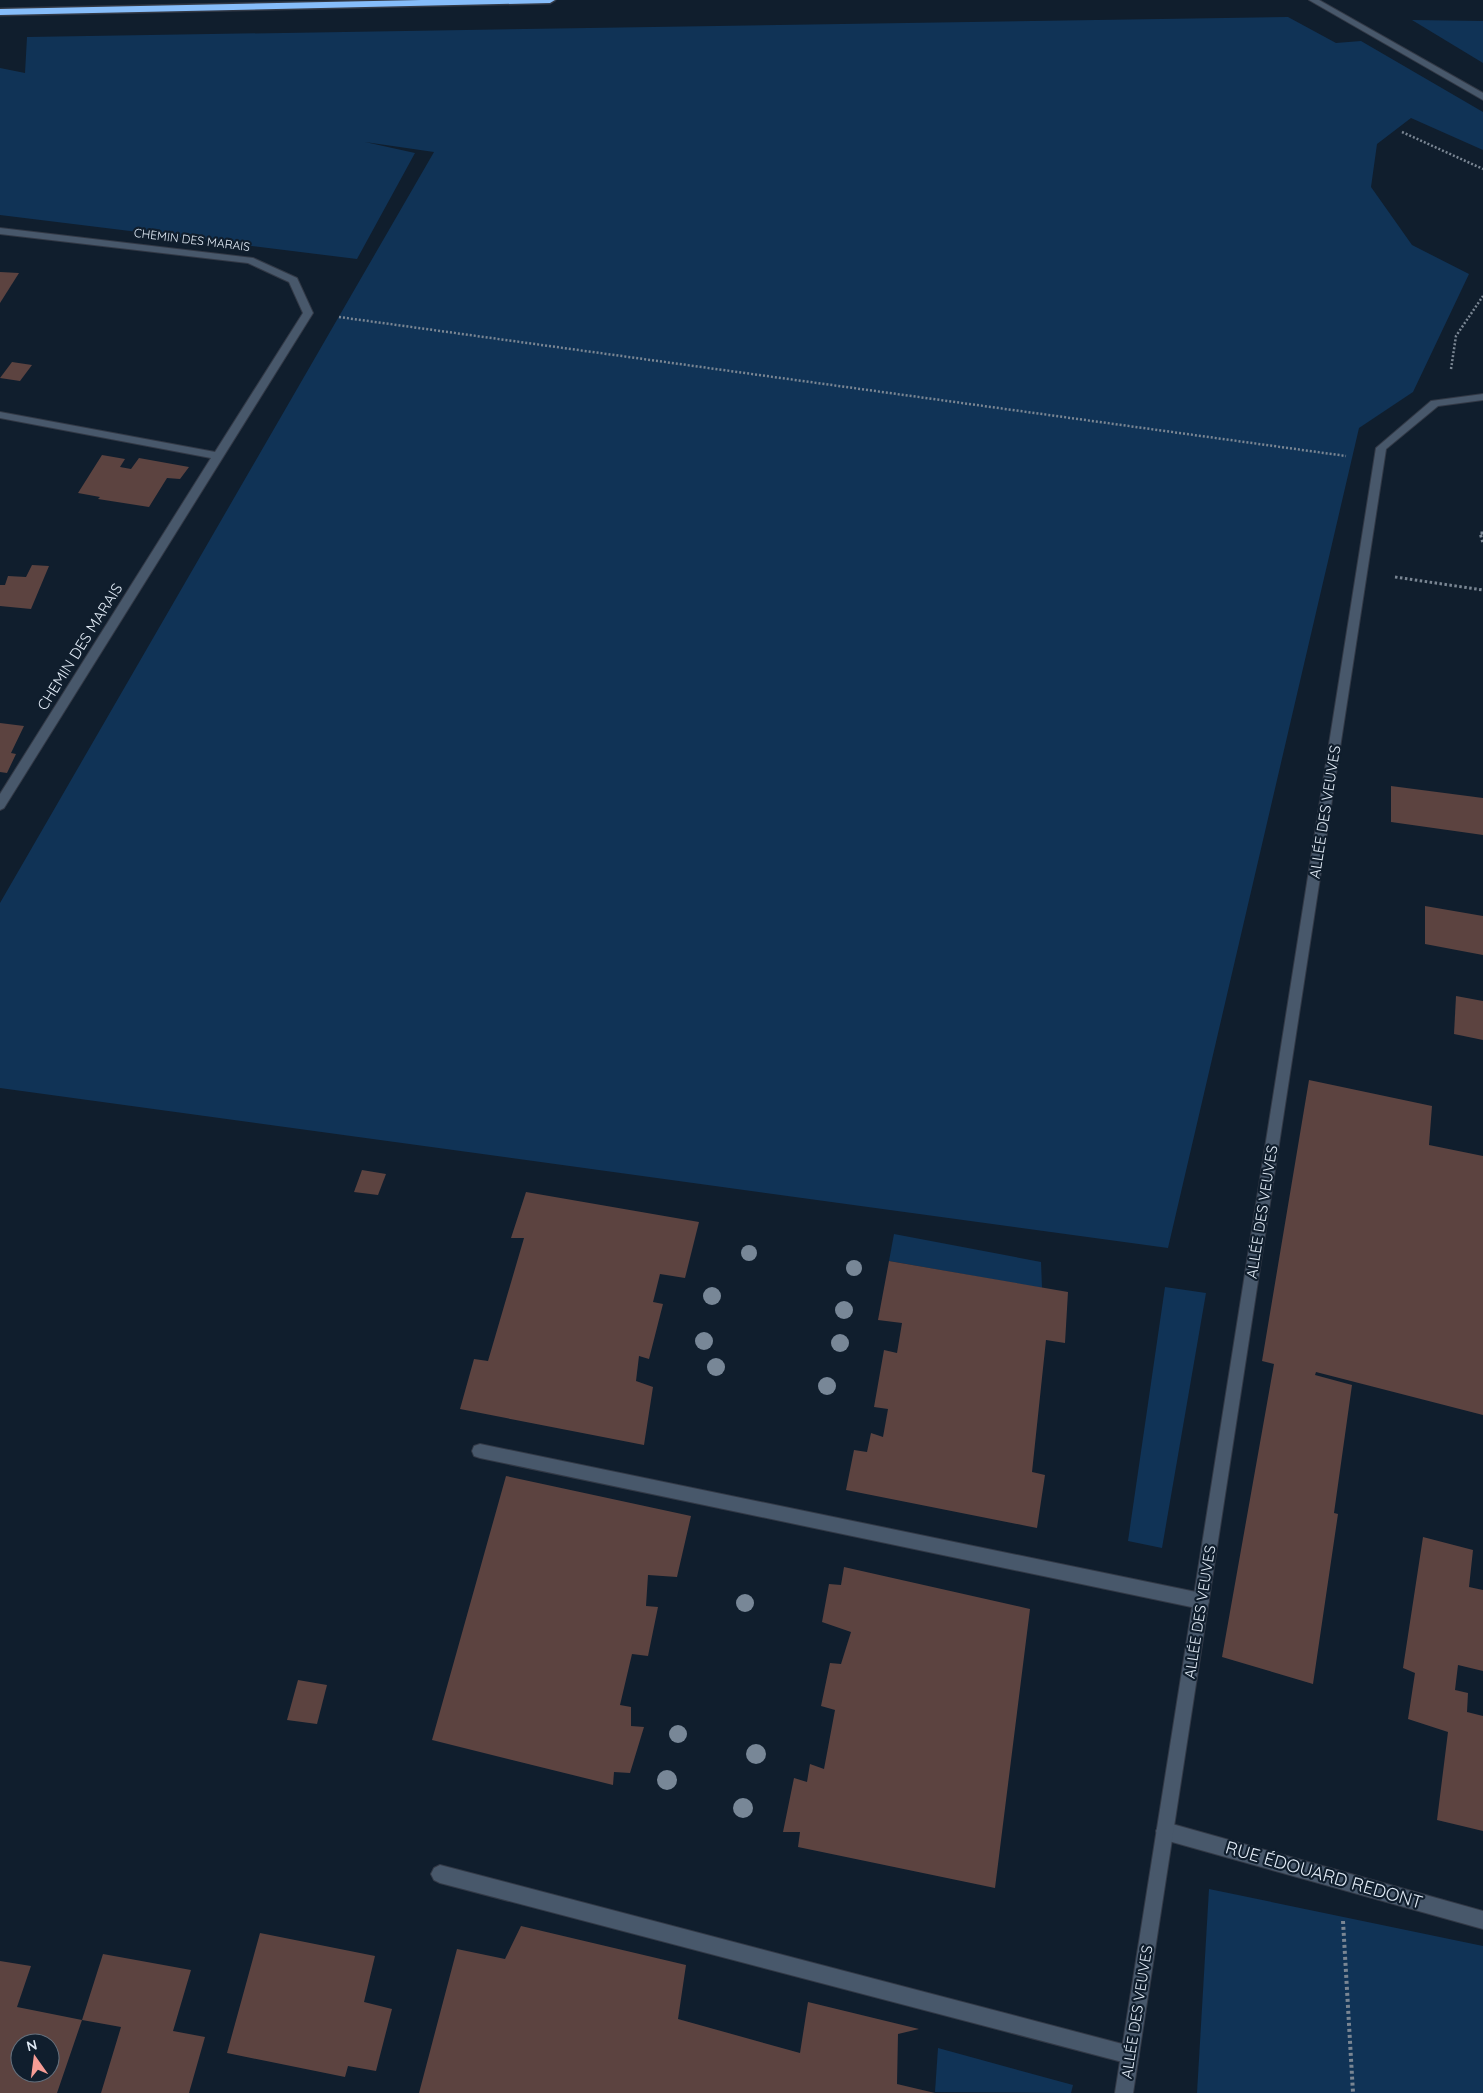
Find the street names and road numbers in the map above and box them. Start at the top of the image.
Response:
street label: CHEMIN DES MARAIS [133,225,251,254]
street label: CHEMIN DES MARAIS [33,580,126,714]
street label: ALLÉE DES VEUVES [1305,744,1344,880]
street label: ALLÉE DES VEUVES [1242,1144,1281,1280]
street label: ALLÉE DES VEUVES [1180,1544,1219,1680]
street label: RUE ÉDOUARD REDONT [1223,1835,1426,1914]
street label: ALLÉE DES VEUVES [1117,1944,1156,2080]

